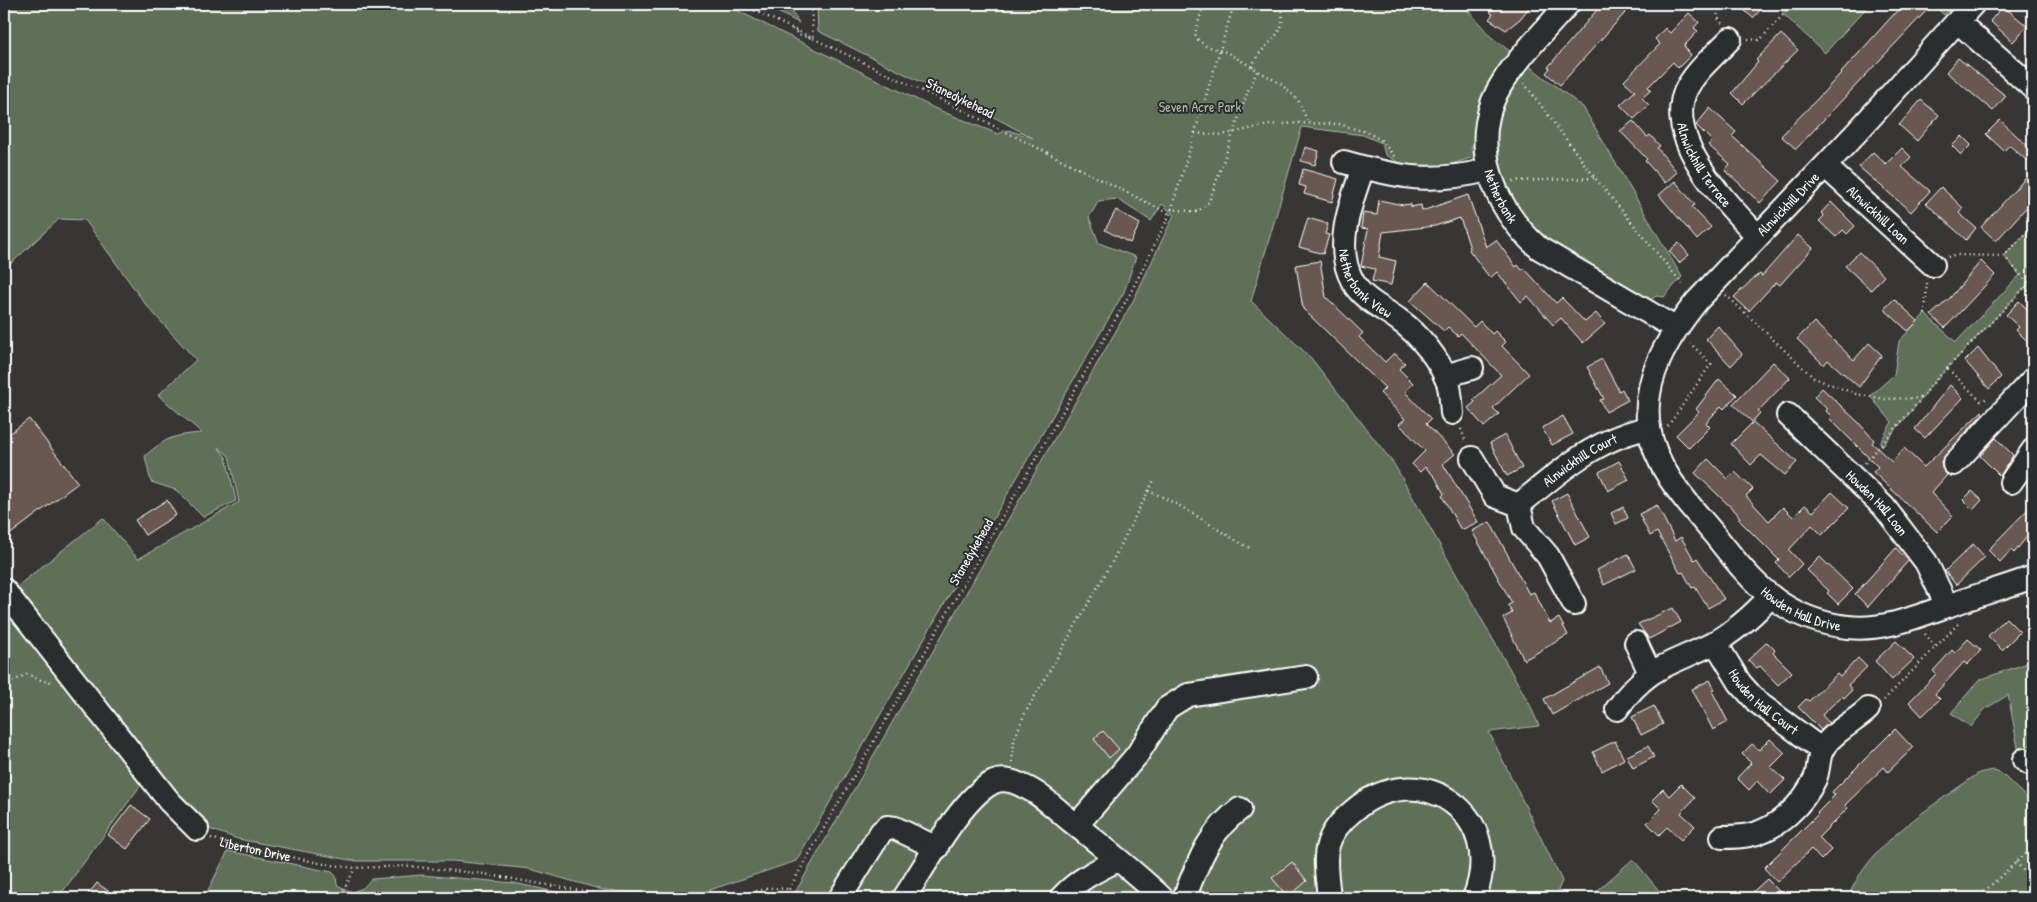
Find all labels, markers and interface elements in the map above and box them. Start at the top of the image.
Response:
street label: Stanedykehead [922,73,998,123]
park label: Seven Acre Park [1159,97,1241,116]
street label: Alnwickhill Terrace [1673,121,1737,211]
street label: Netherbank [1480,167,1522,227]
street label: Alnwickhill Drive [1752,167,1823,240]
street label: Alnwickhill Loan [1843,181,1914,248]
street label: Netherbank View [1335,248,1396,322]
street label: Alnwickhill Court [1538,429,1620,491]
street label: Howden Hall Loan [1842,465,1912,539]
street label: Stanedykehead [944,515,998,589]
street label: Howden Hall Drive [1757,582,1843,635]
street label: Howden Hall Court [1725,665,1803,739]
street label: Liberton Drive [218,832,293,866]

